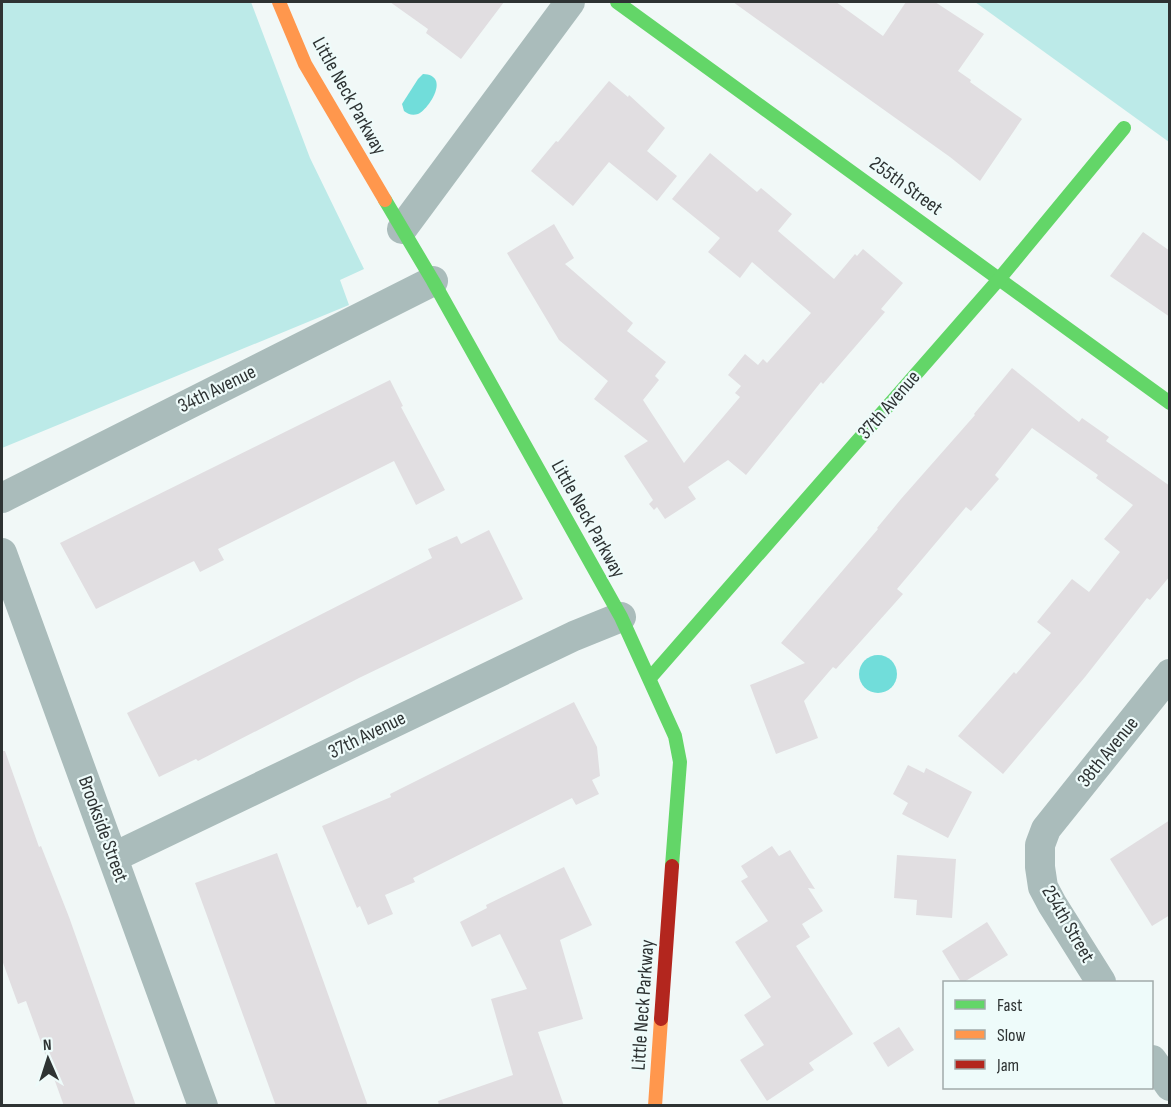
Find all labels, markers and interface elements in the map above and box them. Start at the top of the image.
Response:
street label: Little Neck Parkway [307,33,391,159]
street label: 255th Street [865,152,947,220]
street label: 34th Avenue [174,360,260,418]
street label: 37th Avenue [853,366,925,444]
street label: Little Neck Parkway [546,456,630,582]
street label: 37th Avenue [324,706,410,764]
street label: 38th Avenue [1072,712,1144,792]
street label: Brookside Street [73,773,133,885]
street label: 254th Street [1036,881,1100,967]
street label: Little Neck Parkway [626,939,660,1071]
legend [943,981,1153,1089]
text: Fast [997,995,1023,1016]
text: Slow [997,1025,1026,1046]
north arrow [18,1029,78,1089]
text: N [43,1036,52,1055]
text: Jam [996,1055,1019,1076]

